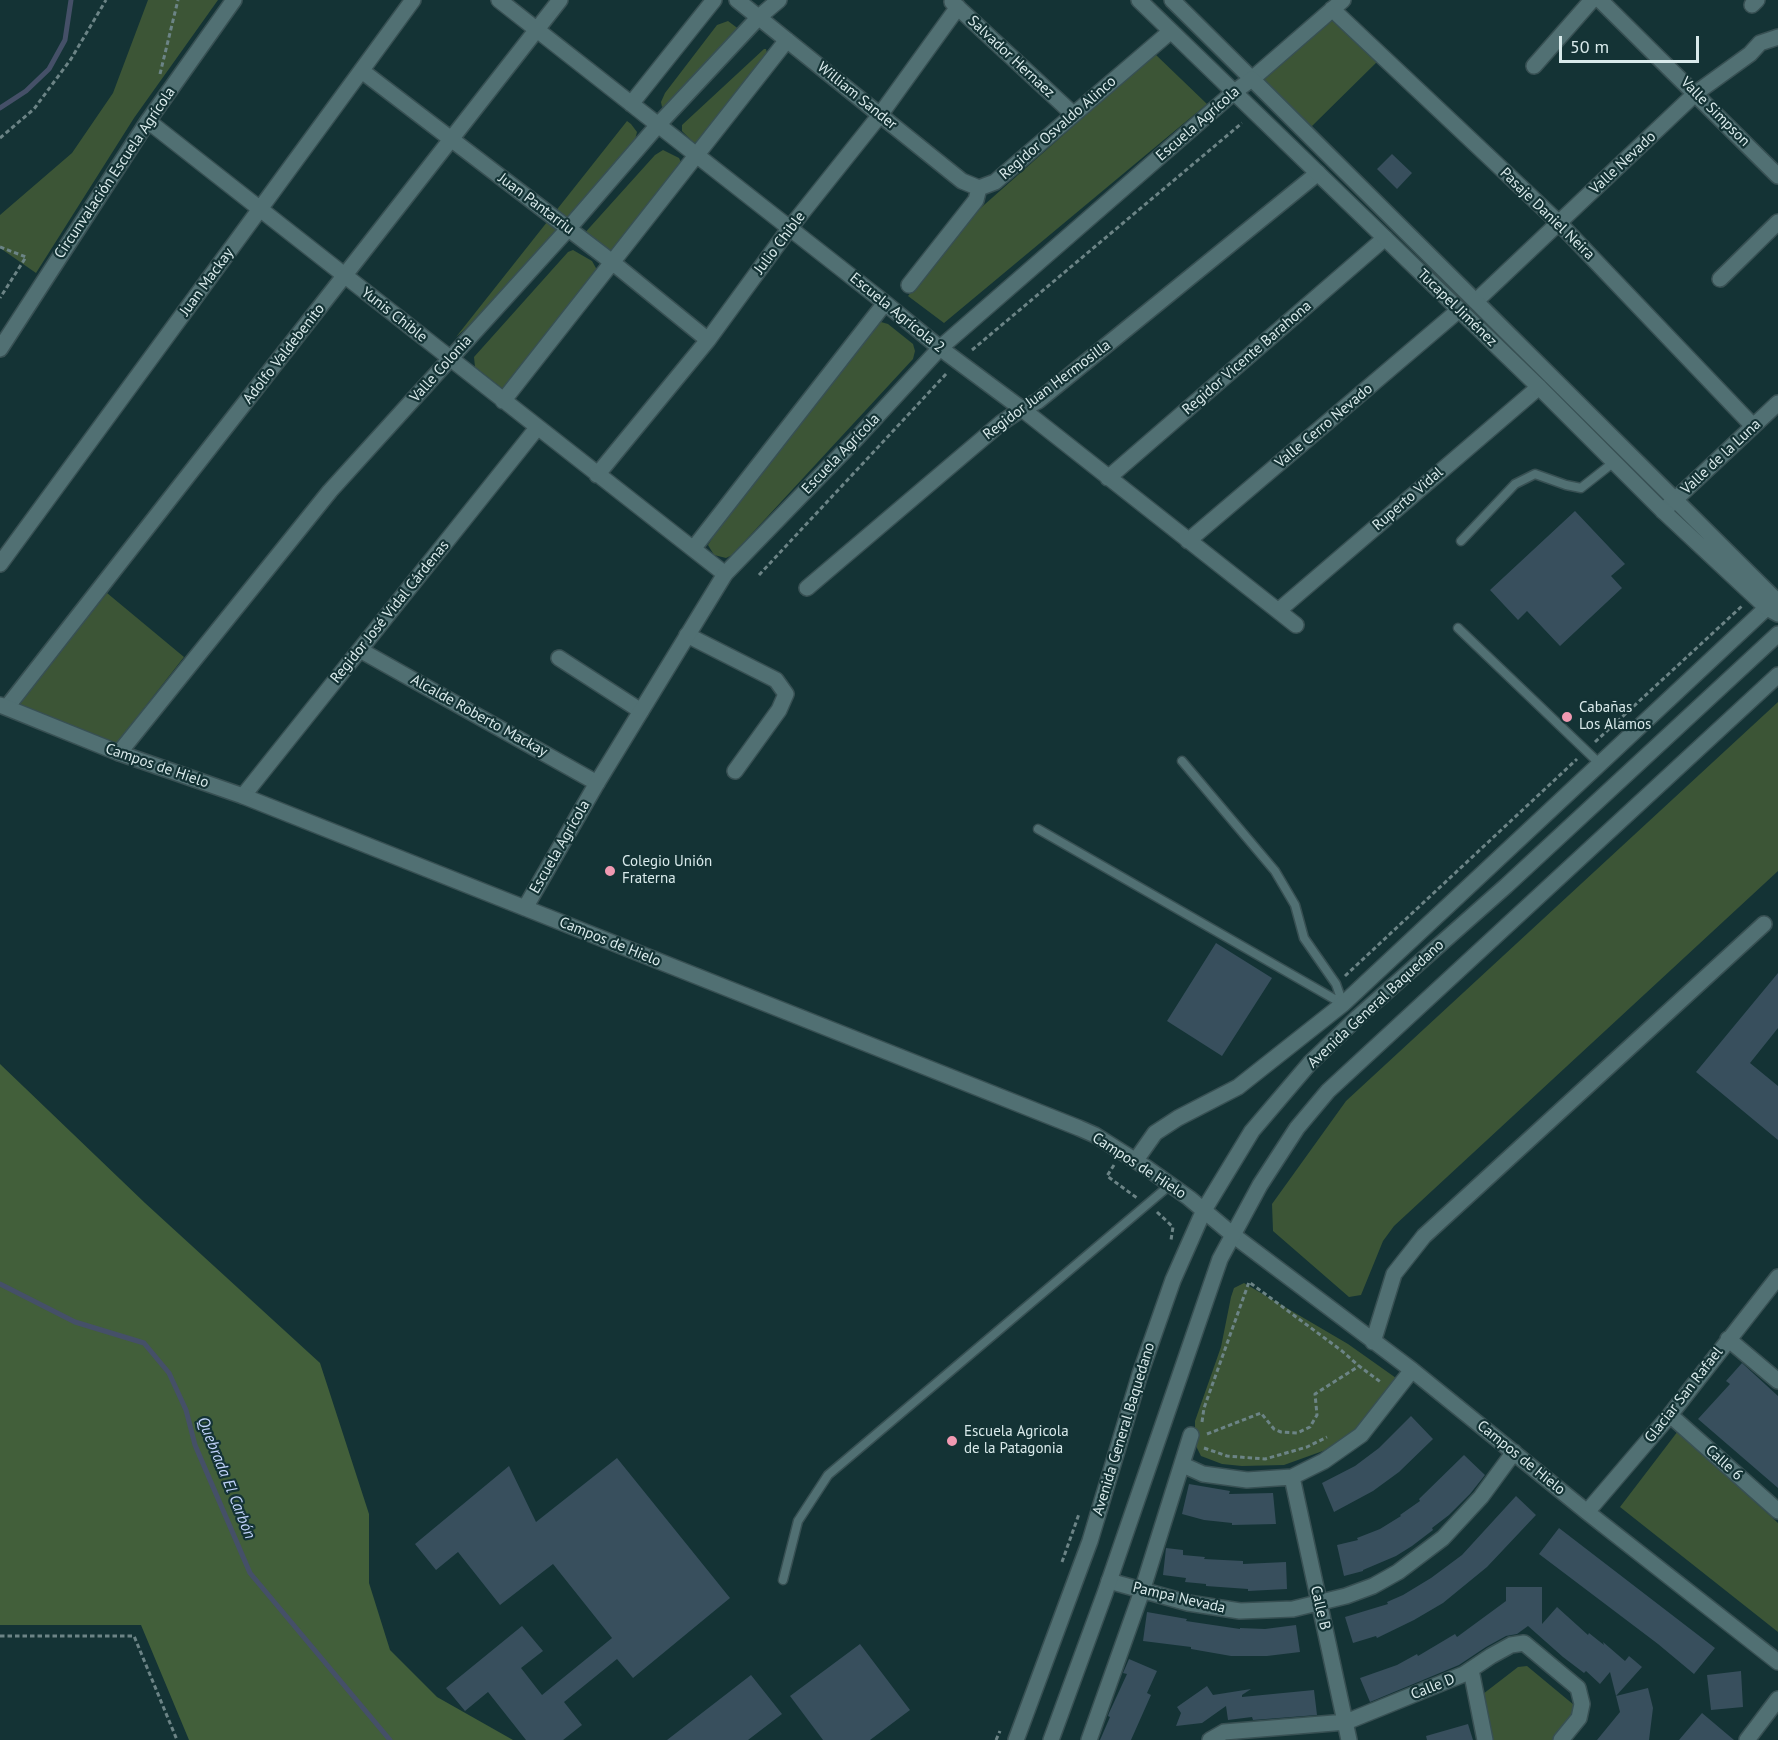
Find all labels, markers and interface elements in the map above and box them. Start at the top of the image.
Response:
street label: Salvador Hernaez [964,12,1058,102]
scale bar [1562,24,1702,62]
text: 50 m [1570,35,1609,58]
street label: William Sander [814,58,900,134]
street label: Regidor Osvaldo Alinco [996,72,1120,184]
street label: Valle Simpson [1677,74,1753,150]
street label: Escuela Agrícola [1153,83,1243,165]
street label: Circunvalación Escuela Agrícola [51,84,179,262]
street label: Valle Nevado [1586,128,1660,198]
street label: Pasaje Daniel Neira [1496,164,1598,264]
street label: Juan Pantarriu [494,170,578,238]
street label: Julio Chible [751,208,809,278]
street label: Juan Mackay [176,244,238,320]
street label: Tucapel Jiménez [1413,266,1501,350]
street label: Escuela Agrícola 2 [846,269,948,357]
street label: Yunis Chible [357,284,431,346]
street label: Regidor Vicente Barahona [1179,297,1315,419]
street label: Adolfo Valdebenito [239,300,329,408]
street label: Valle Colonia [406,332,476,406]
street label: Regidor Juan Hermosilla [980,336,1114,444]
street label: Valle Cerro Nevado [1272,380,1376,472]
street label: Escuela Agrícola [798,410,884,498]
street label: Valle de la Luna [1677,416,1765,498]
street label: Ruperto Vidal [1369,463,1447,535]
street label: Regidor José Vidal Cárdenas [327,537,453,687]
street label: Alcalde Roberto Mackay [407,671,551,761]
place label: Cabañas Los Alamos [1579,699,1651,734]
marker: Cabañas Los Alamos [1560,710,1574,724]
street label: Campos de Hielo [103,740,211,792]
street label: Escuela Agrícola [526,797,594,897]
place label: Colegio Unión Fraterna [622,853,712,888]
marker: Colegio Unión Fraterna [603,864,617,878]
street label: Campos de Hielo [556,913,664,971]
street label: Avenida General Baquedano [1304,936,1448,1072]
street label: Campos de Hielo [1089,1129,1189,1203]
street label: Avenida General Baquedano [1089,1340,1159,1518]
street label: Glaciar San Rafael [1641,1344,1727,1446]
water label: Quebrada El Carbón [193,1414,259,1542]
street label: Campos de Hielo [1473,1417,1569,1499]
place label: Escuela Agricola de la Patagonia [964,1423,1069,1458]
marker: Escuela Agricola de la Patagonia [945,1434,959,1448]
street label: Calle 6 [1702,1441,1746,1485]
street label: Pampa Nevada [1131,1579,1227,1617]
street label: Calle B [1306,1584,1334,1632]
street label: Calle D [1408,1670,1458,1704]

